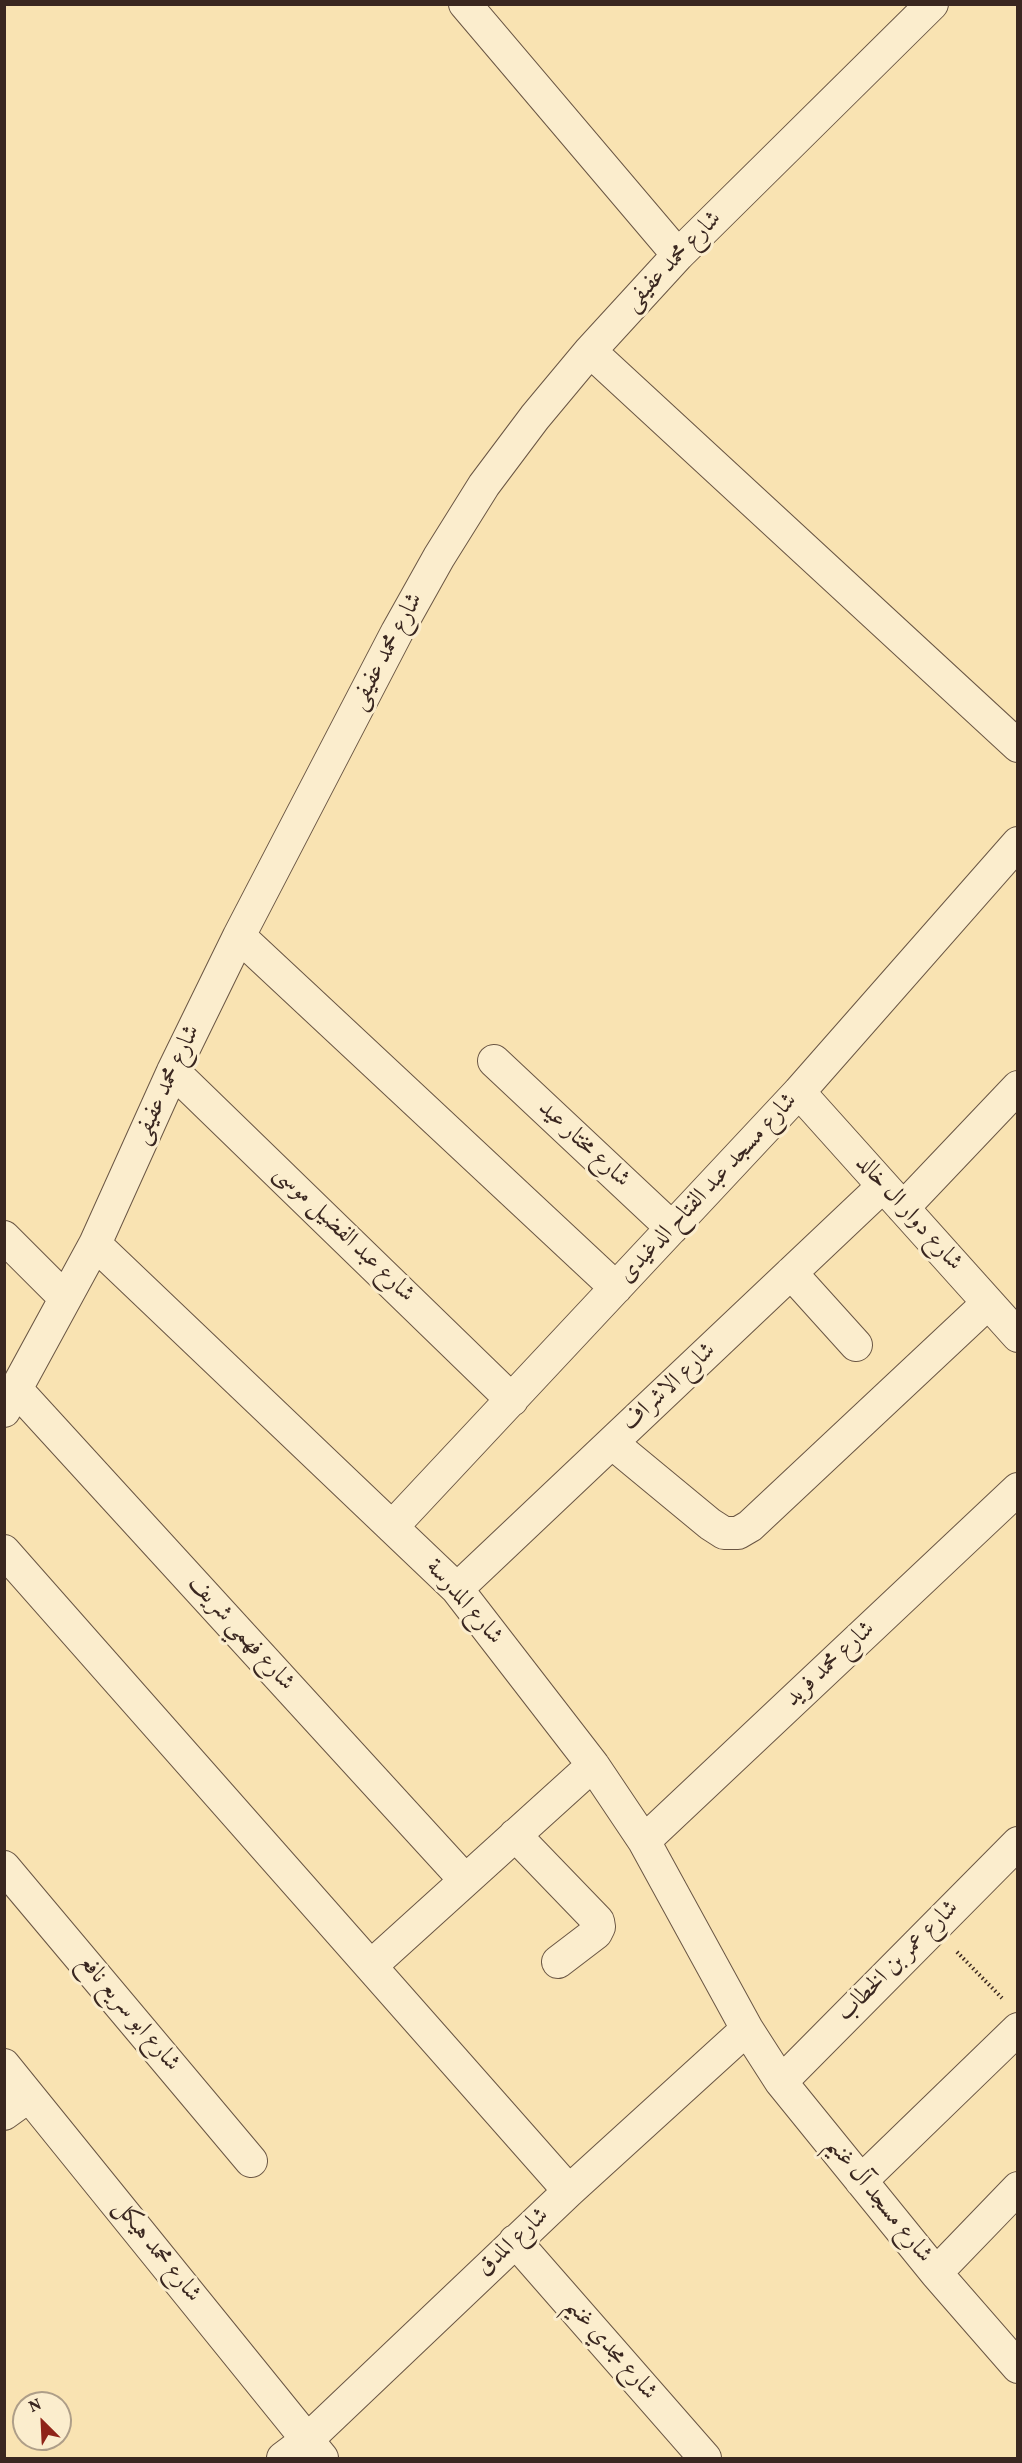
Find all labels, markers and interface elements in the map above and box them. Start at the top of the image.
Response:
street label: شارع محمد عفيفى [619,206,729,318]
street label: شارع محمد عفيفى [345,589,431,715]
street label: شارع محمد عفيفى [128,1021,208,1149]
street label: شارع مسجد عبد الفتاح الدغيدى [613,1088,805,1290]
street label: شارع مختار عيد [531,1095,635,1195]
street label: شارع دوار ال خالد [848,1150,968,1278]
street label: شارع عبد الفضيل موسى [266,1160,420,1310]
street label: شارع الاشراف [617,1337,723,1439]
street label: شارع المدرسة [418,1554,508,1652]
street label: شارع فهمي شريف [180,1570,300,1698]
street label: شارع محمد فريد [780,1616,882,1714]
street label: شارع عمر بن الخطاب [832,1895,966,2029]
street label: شارع ابو سريع نافع [71,1950,185,2078]
street label: شارع مسجد آل غنيم [818,2132,938,2270]
street label: شارع محمد هيكل [106,2195,206,2309]
street label: شارع المدق [472,2202,556,2284]
street label: شارع مجدي غنيم [558,2293,662,2407]
north arrow [12,2391,72,2451]
text: N [26,2394,45,2419]

